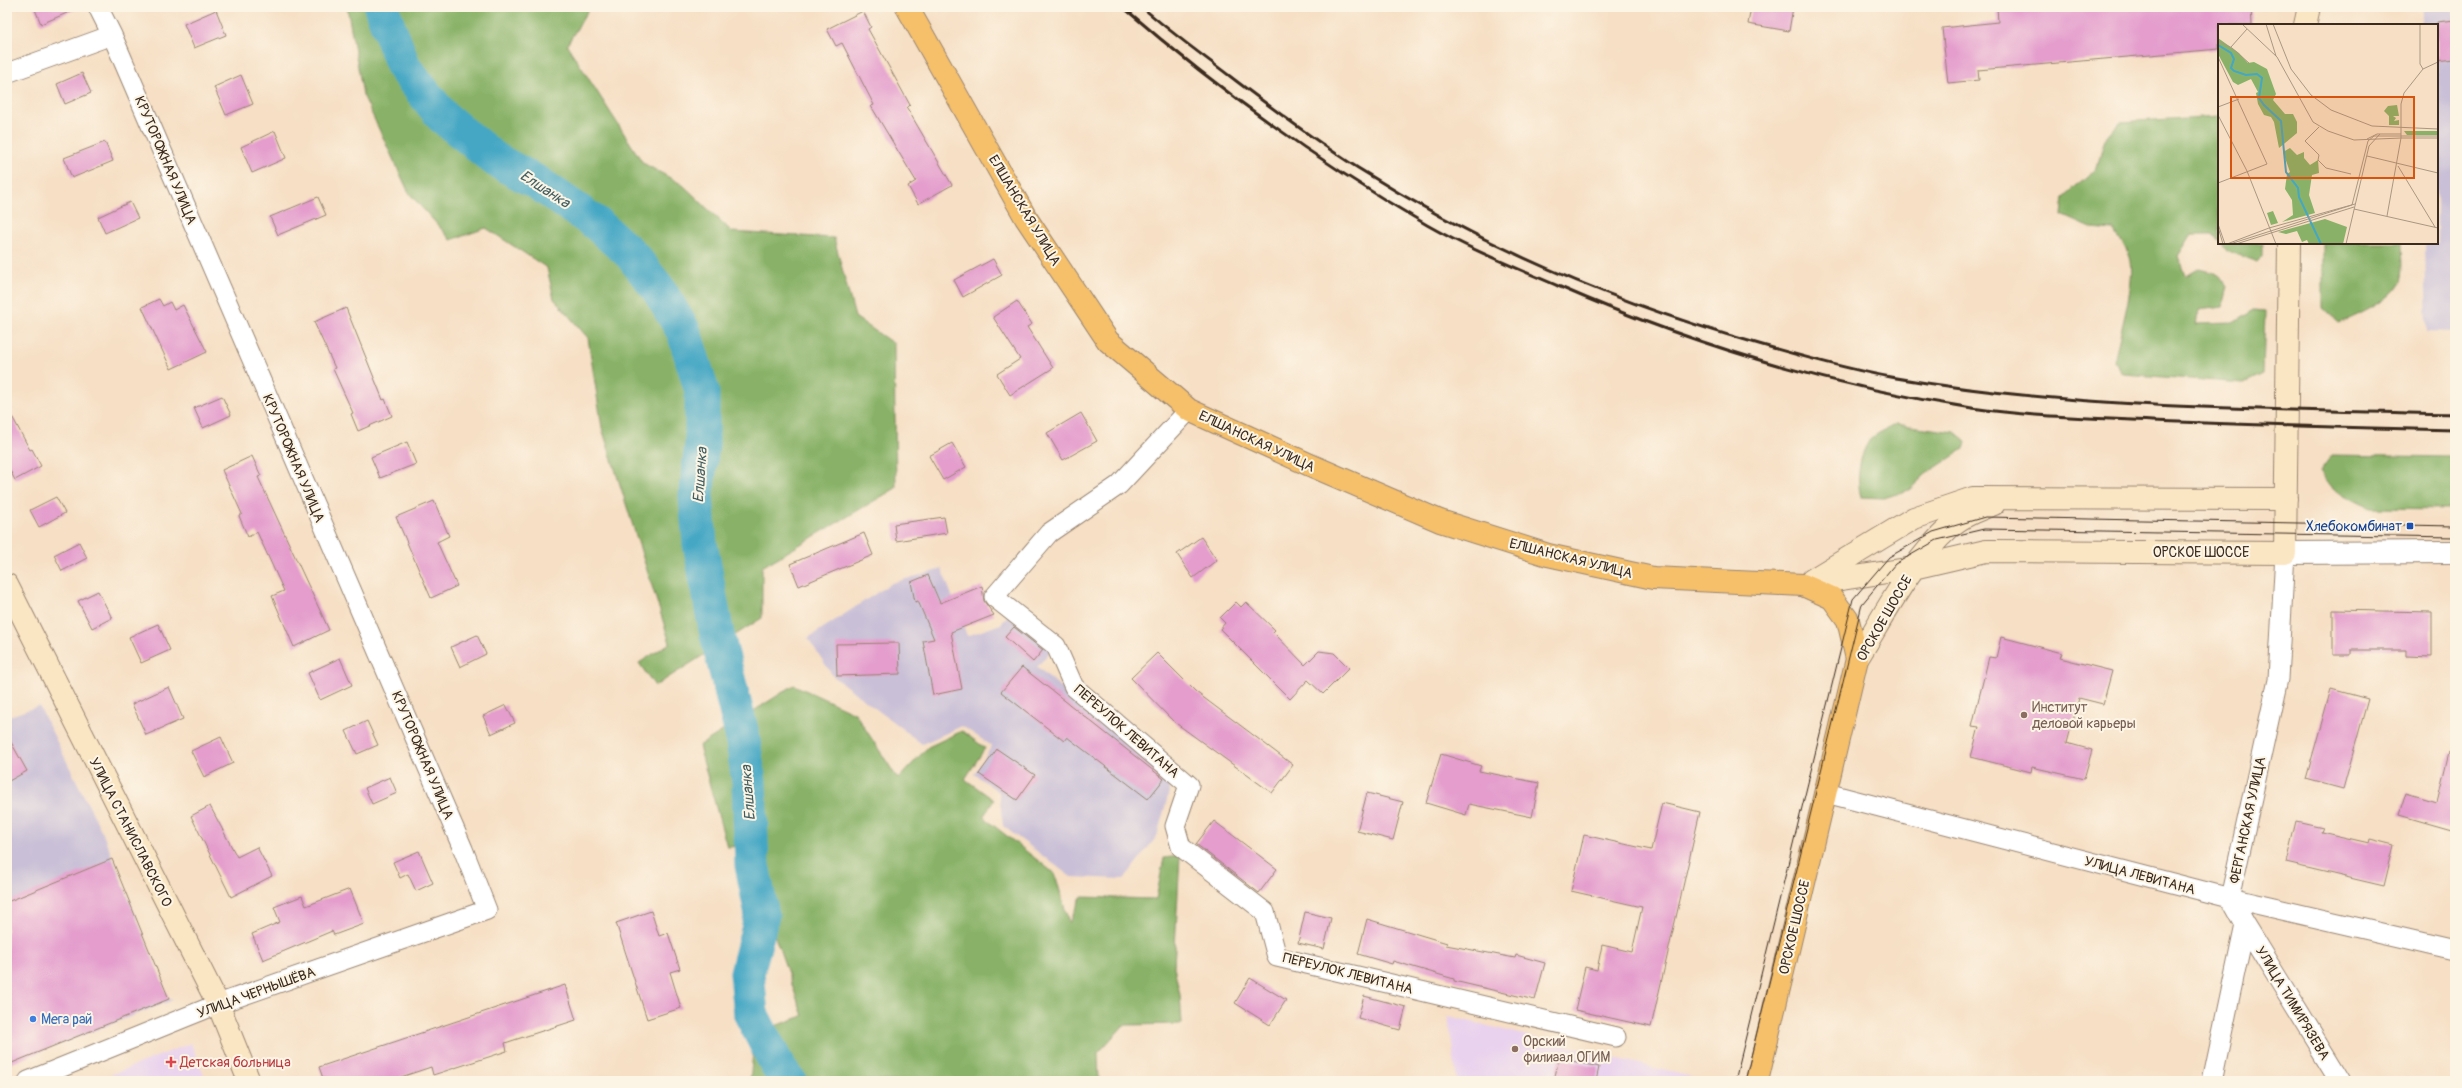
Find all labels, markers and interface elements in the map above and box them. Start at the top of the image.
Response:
inset map [2218,24,2438,244]
street label: КРУТОРОЖНАЯ УЛИЦА [131,94,200,227]
street label: ЕЛШАНСКАЯ УЛИЦА [985,152,1064,269]
water label: Елшанка [516,166,574,213]
street label: КРУТОРОЖНАЯ УЛИЦА [259,392,328,525]
street label: ЕЛШАНСКАЯ УЛИЦА [1196,407,1318,476]
water label: Елшанка [689,446,712,503]
place label: Хлебокомбинат [2306,518,2402,535]
marker: Хлебокомбинат [2405,521,2415,531]
street label: ЕЛШАНСКАЯ УЛИЦА [1508,535,1634,582]
street label: ОРСКОЕ ШОССЕ [2153,544,2249,561]
street label: ОРСКОЕ ШОССЕ [1853,572,1916,664]
street label: ПЕРЕУЛОК ЛЕВИТАНА [1071,681,1183,782]
street label: КРУТОРОЖНАЯ УЛИЦА [388,689,457,822]
place label: Институт деловой карьеры [2032,699,2136,732]
marker: Институт деловой карьеры [2019,710,2029,720]
street label: УЛИЦА СТАНИСЛАВСКОГО [85,755,176,910]
street label: ФЕРГАНСКАЯ УЛИЦА [2226,755,2269,885]
water label: Елшанка [737,764,760,821]
street label: УЛИЦА ЛЕВИТАНА [2083,853,2197,898]
street label: ОРСКОЕ ШОССЕ [1775,878,1814,976]
street label: УЛИЦА ТИМИРЯЗЕВА [2252,943,2333,1063]
street label: ПЕРЕУЛОК ЛЕВИТАНА [1281,949,1415,998]
street label: УЛИЦА ЧЕРНЫШЁВА [195,963,318,1022]
place label: Мега рай [41,1011,92,1028]
marker: Мега рай [28,1014,38,1024]
place label: Орский филиаал ОГИМ [1523,1033,1610,1066]
marker: Орский филиаал ОГИМ [1510,1044,1520,1054]
place label: Детская больница [179,1054,291,1071]
marker: Детская больница [165,1056,177,1068]

